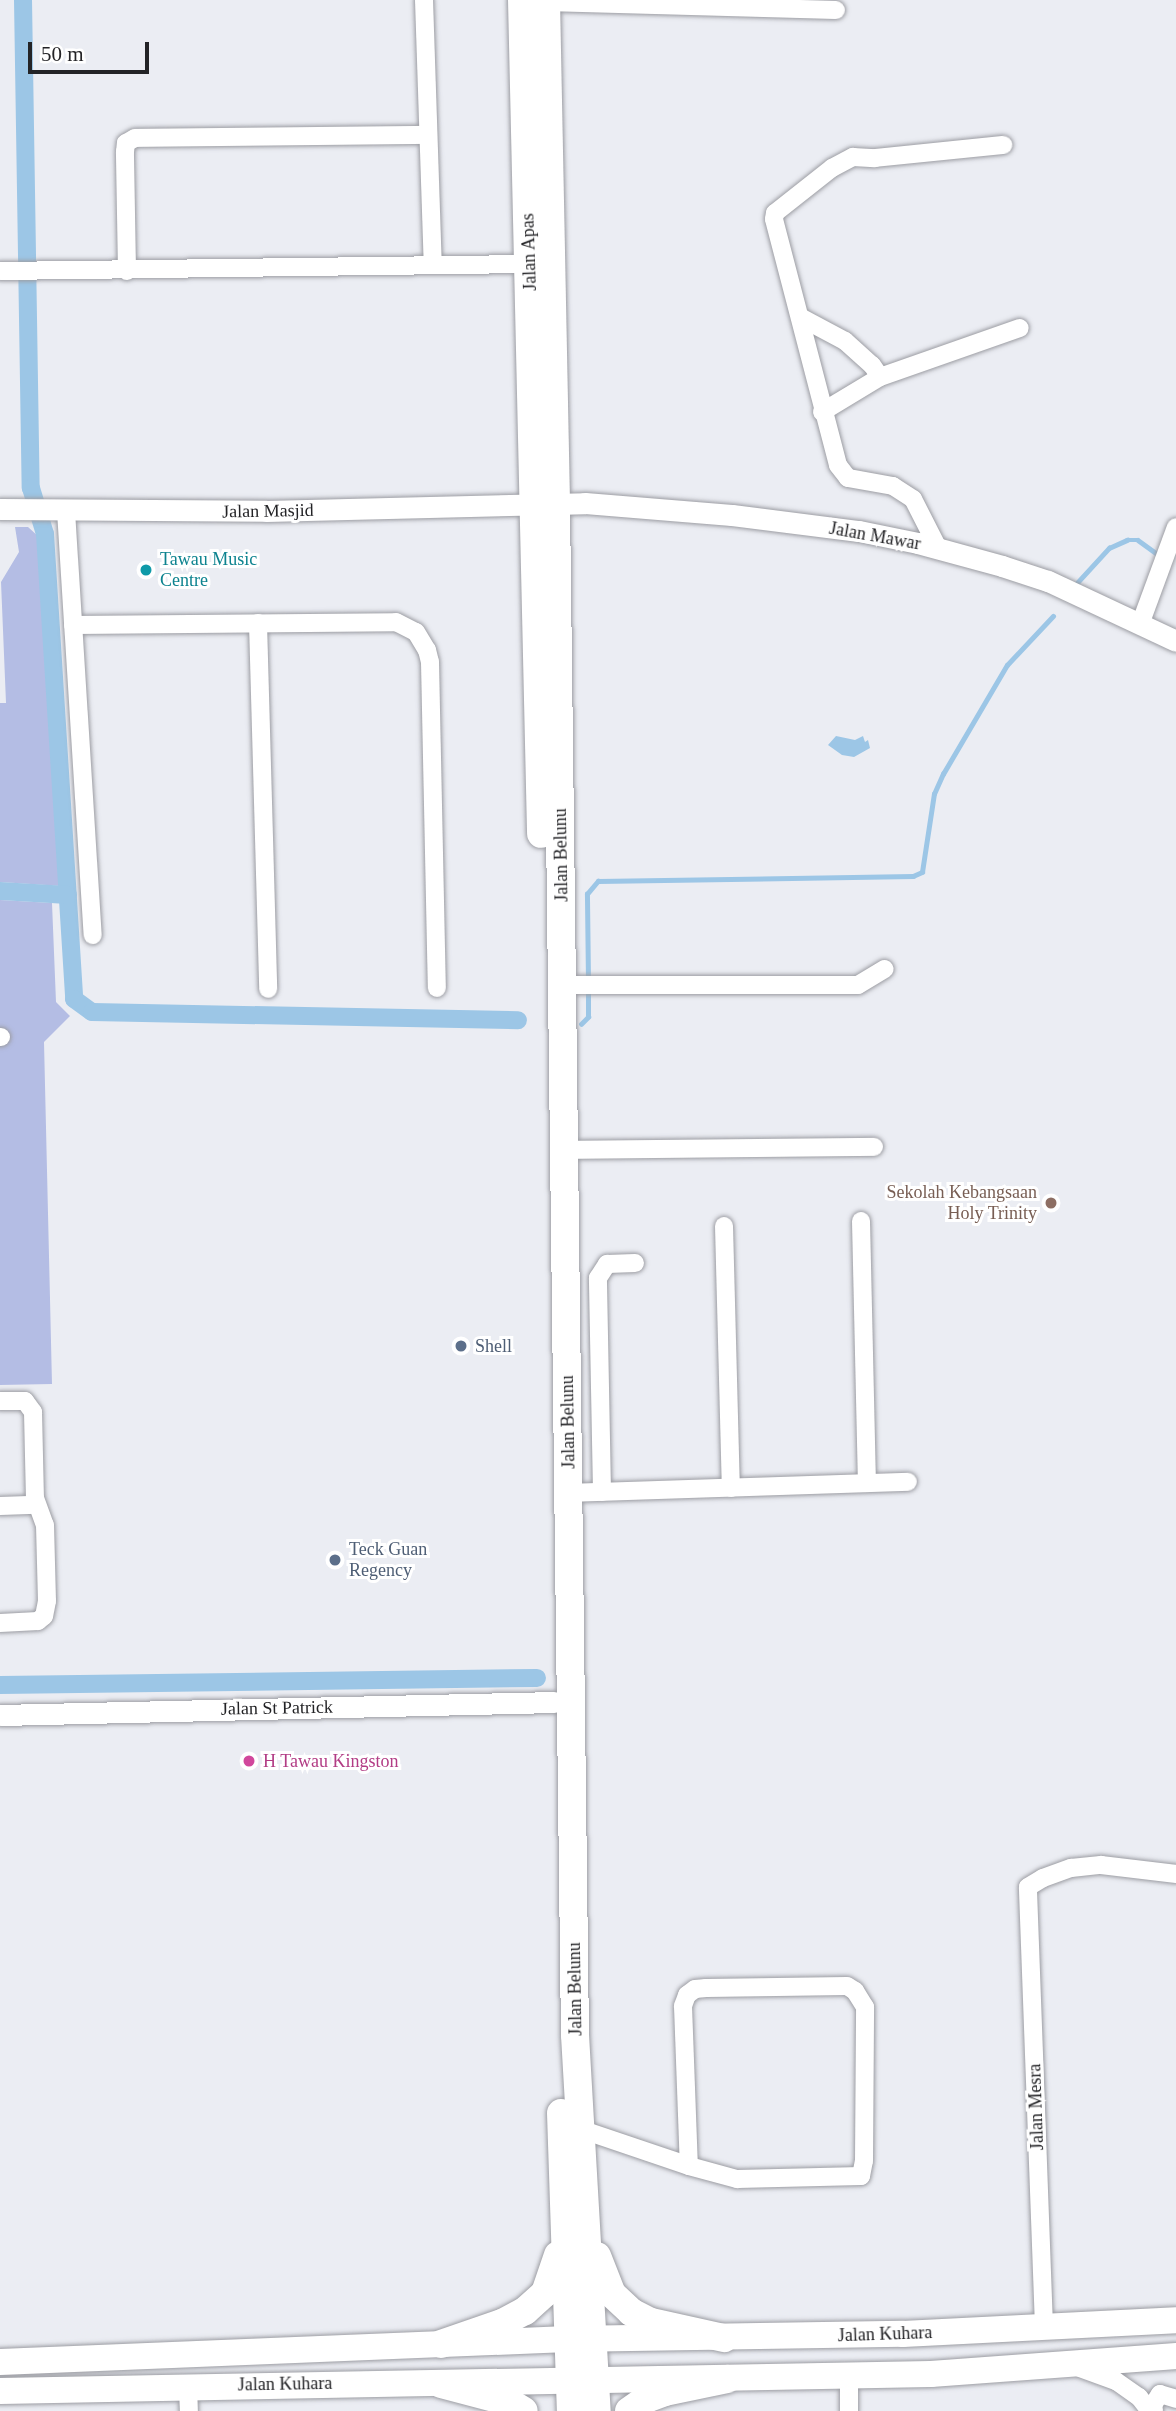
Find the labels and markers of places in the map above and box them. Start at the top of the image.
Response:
place label: Tawau Music Centre [160,549,257,592]
marker: Tawau Music Centre [138,562,154,578]
place label: Sekolah Kebangsaan Holy Trinity [887,1182,1037,1224]
marker: Sekolah Kebangsaan Holy Trinity [1043,1195,1059,1211]
place label: Shell [475,1335,512,1357]
marker: Shell [453,1338,469,1354]
place label: Teck Guan Regency [349,1539,427,1582]
marker: Teck Guan Regency [327,1552,343,1568]
place label: H Tawau Kingston [263,1750,399,1772]
marker: H Tawau Kingston [241,1753,257,1769]

